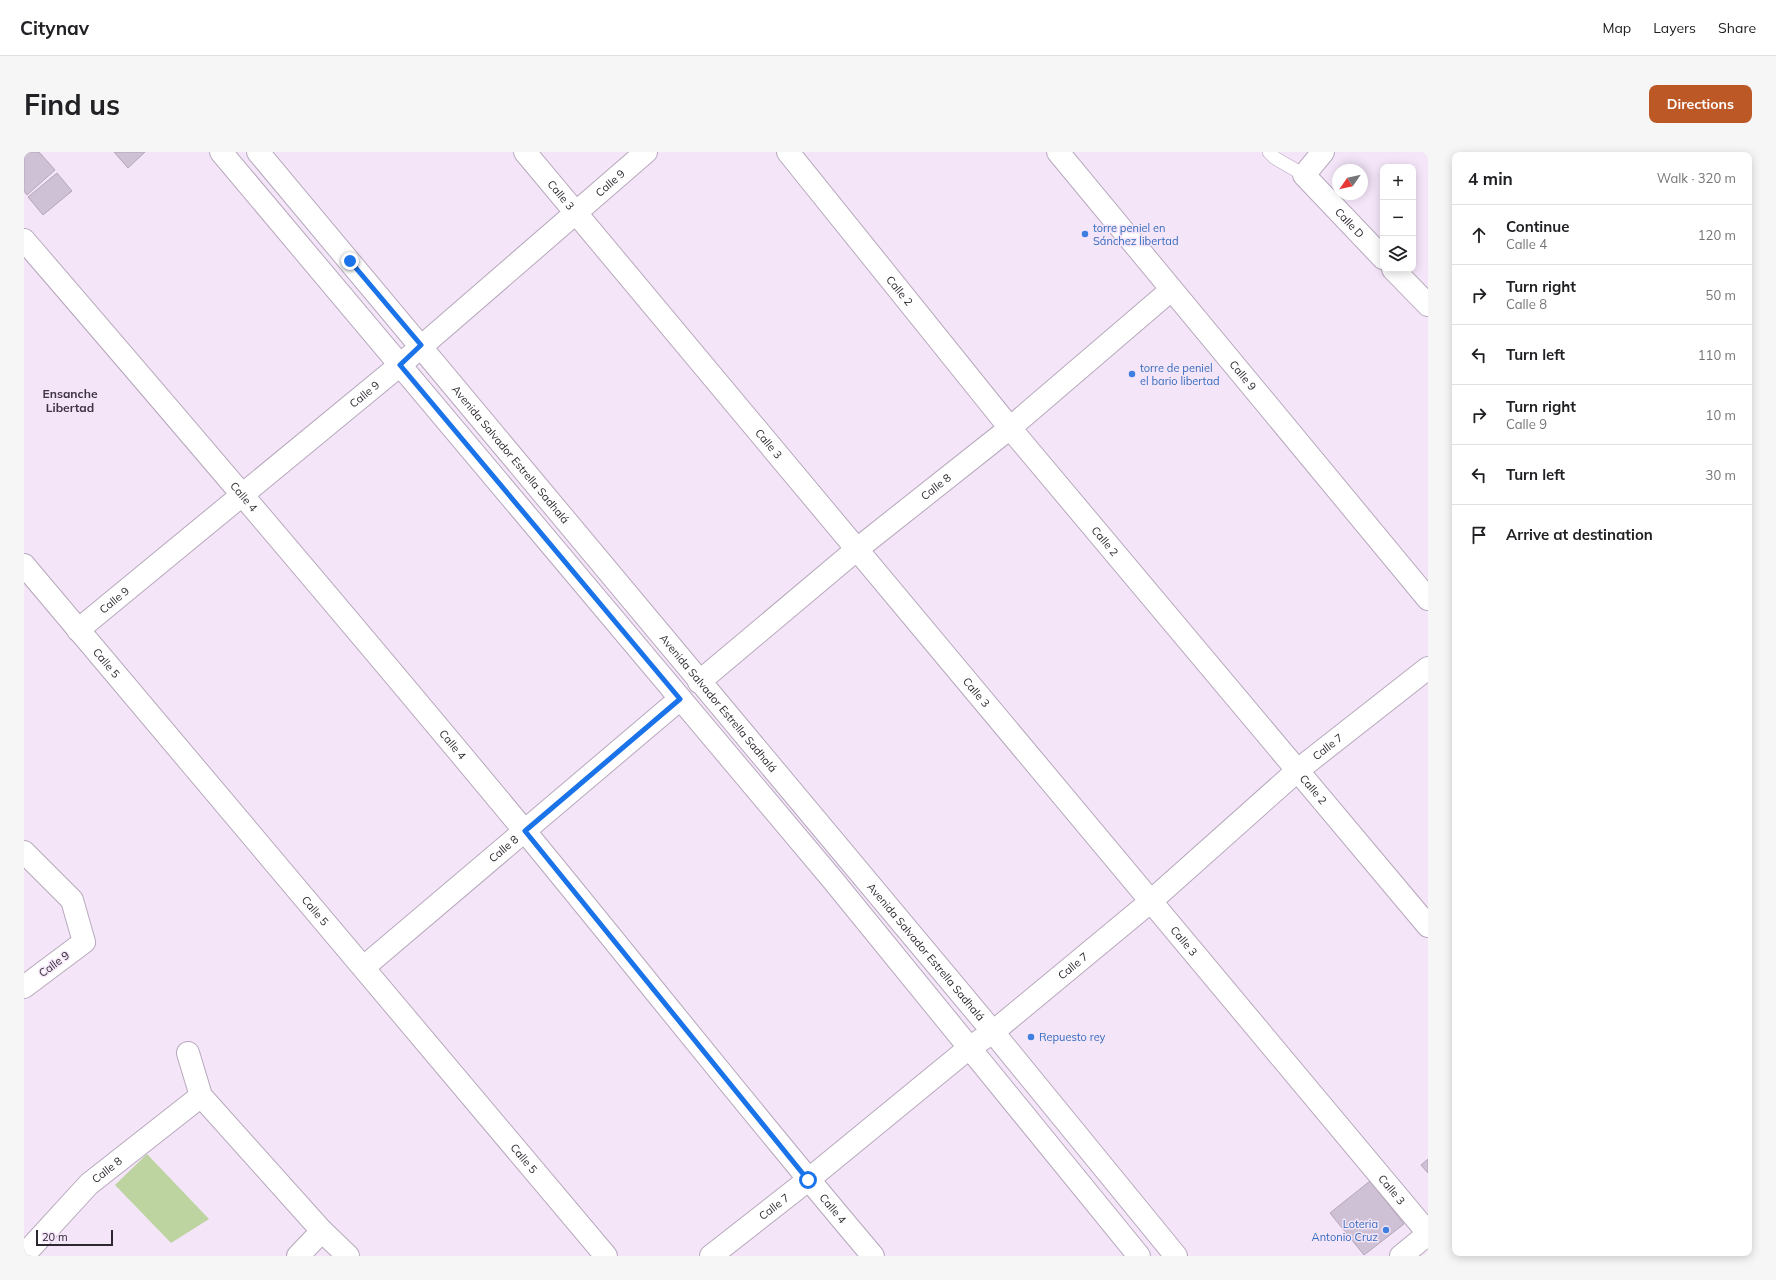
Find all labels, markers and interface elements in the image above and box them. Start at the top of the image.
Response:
text: Citynav [20,16,89,40]
text: Map [1602,19,1631,37]
text: Layers [1653,19,1696,37]
text: Share [1718,19,1756,37]
button: Directions [1649,85,1752,123]
text: Find us [24,87,120,122]
north arrow [1332,164,1368,200]
map controls [1380,164,1416,272]
button: + [1380,164,1416,200]
street label: Calle 9 [592,166,628,200]
text: 4 min [1468,168,1513,189]
text: Walk · 320 m [1657,170,1736,186]
street label: Calle 3 [544,177,577,213]
button: − [1380,200,1416,236]
street label: Calle D [1332,205,1367,241]
text: Continue [1506,217,1569,236]
place label: torre peniel en Sánchez libertad [1093,221,1178,248]
icon: ahead [1468,224,1490,246]
text: 120 m [1698,227,1736,243]
marker: torre peniel en Sánchez libertad [1080,229,1090,239]
button: layers [1380,236,1416,272]
text: Calle 4 [1506,236,1547,252]
route end [341,252,359,270]
street label: Calle 2 [883,273,916,309]
text: Turn right [1506,277,1576,296]
icon: right [1468,284,1490,306]
text: 50 m [1706,287,1736,303]
text: Calle 8 [1506,296,1547,312]
icon: left [1468,344,1490,366]
text: Turn left [1506,345,1565,364]
text: 110 m [1698,347,1736,363]
street label: Calle 9 [1226,358,1259,393]
place label: torre de peniel el bario libertad [1140,361,1220,388]
marker: torre de peniel el bario libertad [1127,369,1137,379]
street label: Calle 9 [347,378,382,411]
street label: Avenida Salvador Estrella Sadhalá [449,383,572,526]
district label: Ensanche Libertad [43,386,98,415]
text: Turn right [1506,397,1576,416]
icon: right [1468,404,1490,426]
text: 10 m [1706,407,1736,423]
text: Calle 9 [1506,416,1547,432]
street label: Calle 3 [752,426,785,461]
icon: left [1468,464,1490,486]
text: Turn left [1506,465,1565,484]
text: 30 m [1706,467,1736,483]
street label: Calle 8 [918,470,954,503]
street label: Calle 4 [227,479,261,515]
street label: Calle 2 [1089,523,1122,559]
icon: arrive [1468,524,1490,546]
text: Arrive at destination [1506,525,1653,544]
street label: Calle 9 [96,584,132,617]
street label: Avenida Salvador Estrella Sadhalá [657,631,780,775]
street label: Calle 5 [90,645,123,681]
street label: Calle 3 [960,675,993,710]
street label: Calle 4 [436,727,469,763]
street label: Calle 7 [1310,731,1346,763]
street label: Calle 2 [1297,772,1330,807]
street label: Calle 8 [486,832,522,865]
street label: Avenida Salvador Estrella Sadhalá [864,880,988,1024]
street label: Calle 5 [299,893,332,929]
street label: Calle 3 [1168,923,1201,959]
street label: Calle 9 [36,948,72,980]
street label: Calle 7 [1055,949,1091,982]
place label: Repuesto rey [1039,1030,1106,1044]
marker: Repuesto rey [1026,1032,1036,1042]
street label: Calle 5 [507,1141,541,1177]
street label: Calle 8 [89,1153,125,1186]
route start [799,1171,817,1189]
street label: Calle 3 [1375,1172,1408,1207]
street label: Calle 7 [756,1190,792,1223]
street label: Calle 4 [817,1191,850,1227]
place label: Loteria Antonio Cruz [1312,1217,1378,1244]
marker: Loteria Antonio Cruz [1381,1225,1391,1235]
scale bar [36,1228,113,1247]
text: 20 m [42,1230,68,1244]

